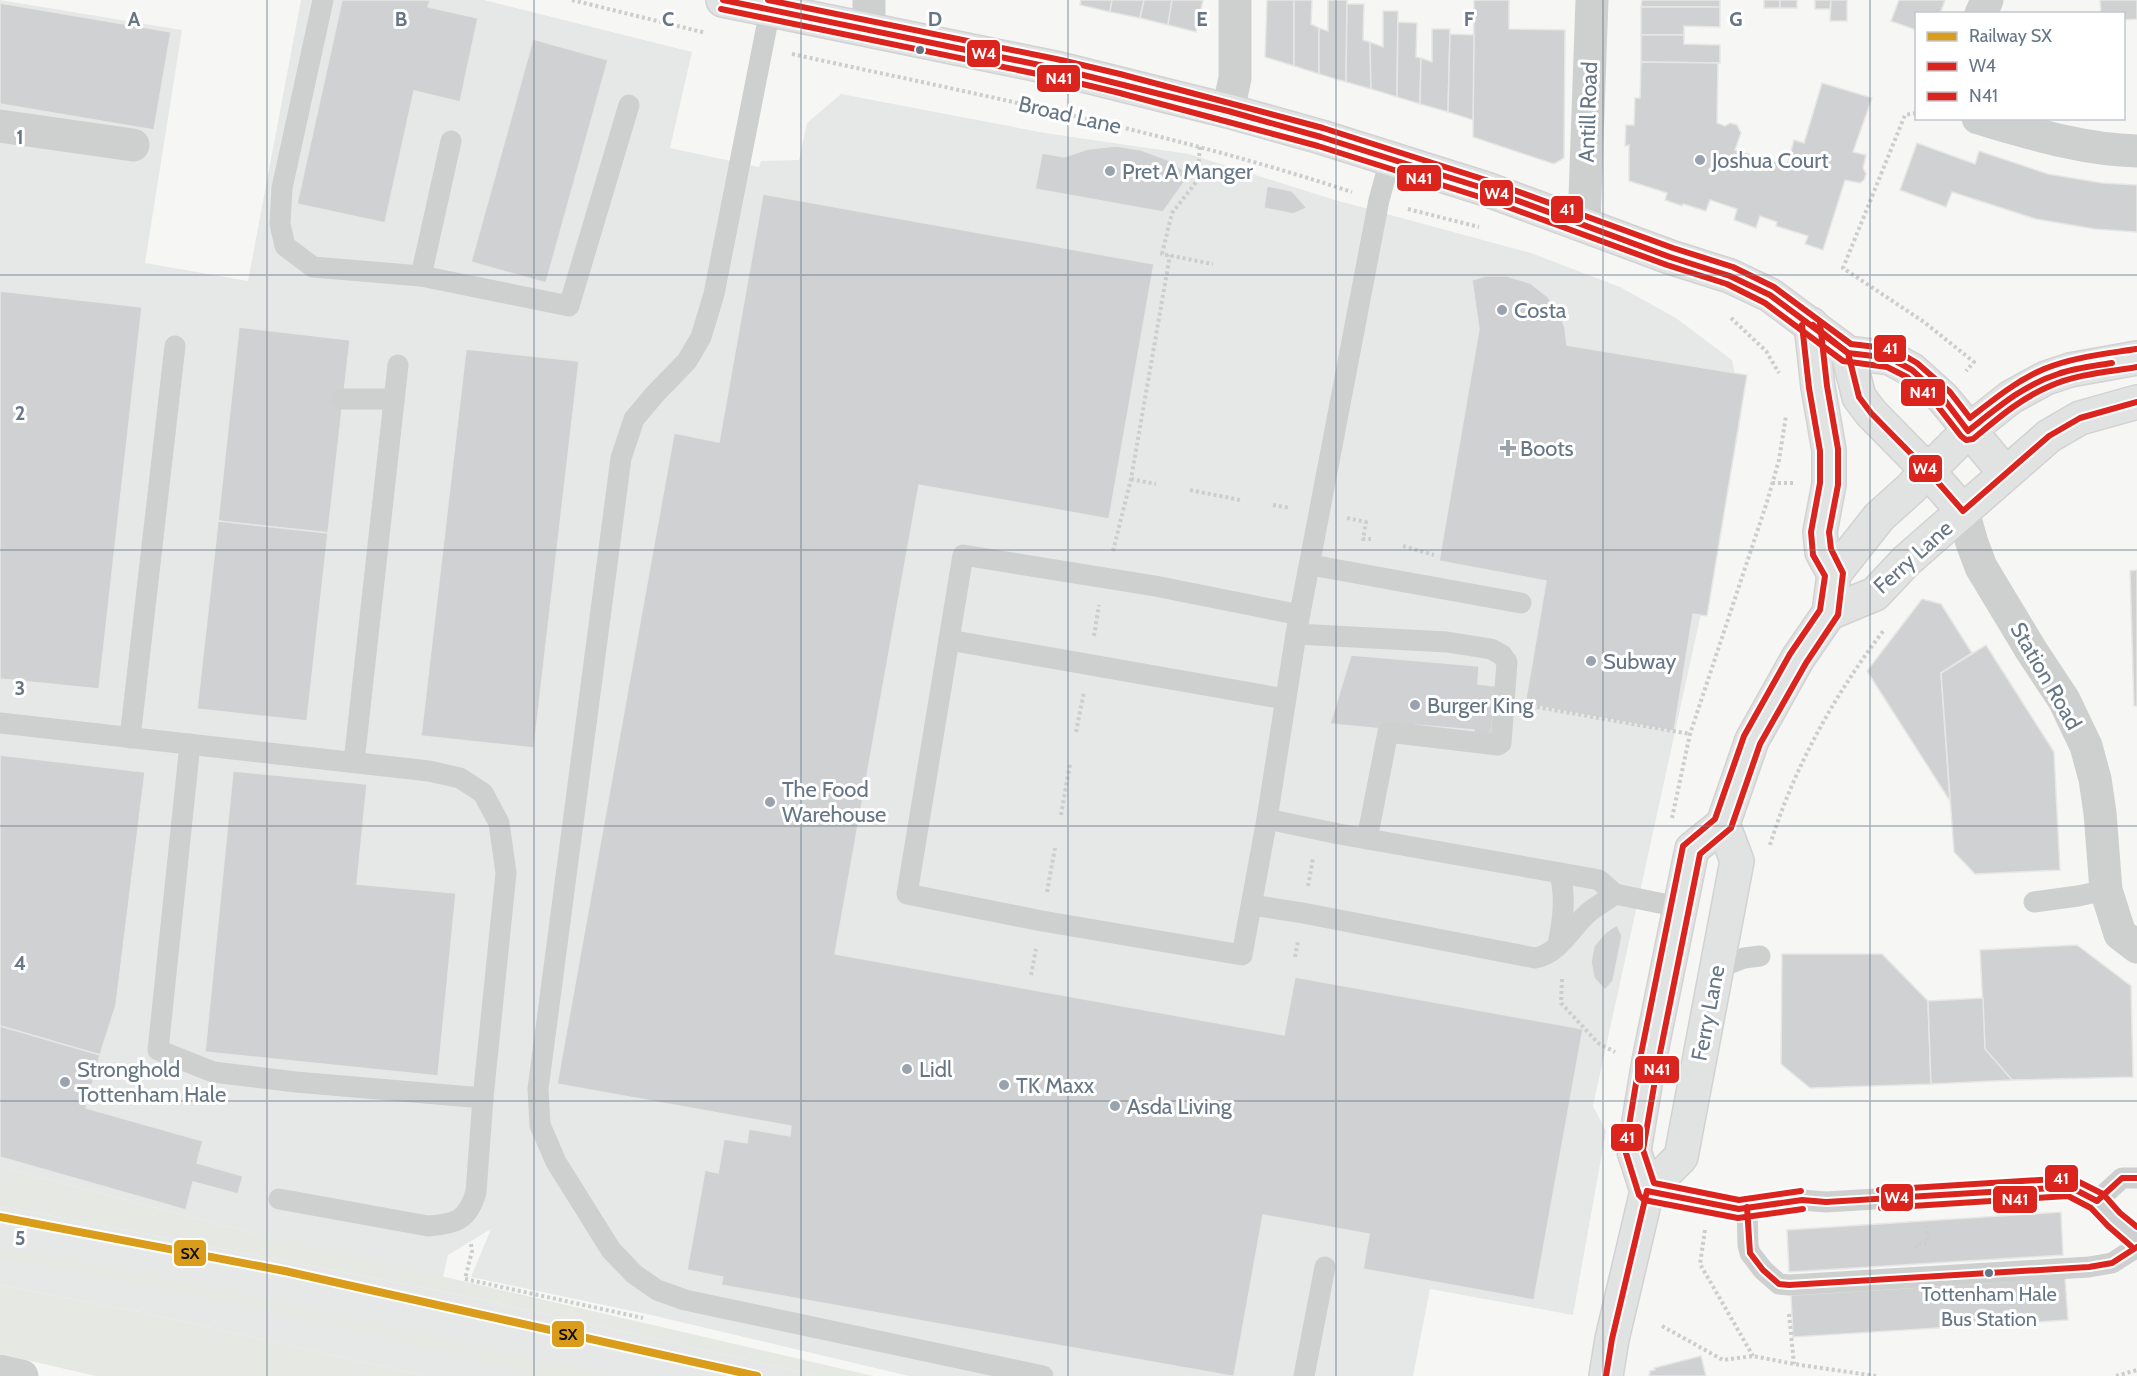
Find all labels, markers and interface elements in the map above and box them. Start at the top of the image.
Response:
text: A [128,7,141,31]
text: B [395,7,407,31]
text: C [662,7,674,31]
text: D [928,7,942,31]
text: E [1196,7,1208,31]
text: F [1464,7,1475,31]
text: G [1729,7,1743,31]
legend [1915,12,2125,120]
text: Railway SX [1969,25,2052,47]
line badge: W4 [966,39,1001,68]
unlabelled marker [914,44,926,56]
text: W4 [972,44,997,63]
text: W4 [1969,55,1996,77]
street label: Antill Road [1573,61,1603,163]
line badge: N41 [1036,64,1081,93]
text: N41 [1045,69,1073,88]
text: N41 [1969,85,1998,107]
street label: Broad Lane [1016,90,1124,140]
text: 1 [16,125,24,149]
place label: Joshua Court [1711,147,1829,174]
marker: Joshua Court [1693,153,1707,167]
place label: Pret A Manger [1122,158,1253,185]
marker: Pret A Manger [1103,164,1117,178]
line badge: N41 [1396,164,1442,192]
text: N41 [1405,169,1433,188]
line badge: W4 [1479,179,1514,207]
text: W4 [1485,184,1510,203]
line badge: 41 [1550,195,1584,224]
text: 41 [1559,200,1575,219]
place label: Costa [1514,297,1567,324]
marker: Costa [1495,303,1509,317]
line badge: 41 [1873,334,1907,363]
text: 41 [1882,339,1898,358]
line badge: N41 [1900,378,1946,407]
text: N41 [1909,383,1937,402]
text: 2 [15,401,25,425]
place label: Boots [1520,435,1574,462]
marker: Boots [1501,441,1515,455]
line badge: W4 [1908,454,1943,483]
text: W4 [1913,459,1938,478]
street label: Ferry Lane [1868,515,1958,599]
street label: Station Road [2004,618,2088,734]
place label: Subway [1603,648,1676,675]
marker: Subway [1584,654,1598,668]
text: 3 [15,676,25,700]
place label: Burger King [1427,692,1534,719]
marker: Burger King [1408,698,1422,712]
place label: The Food Warehouse [782,776,886,828]
marker: The Food Warehouse [763,795,777,809]
text: 4 [14,951,26,975]
street label: Ferry Lane [1686,963,1730,1063]
line badge: N41 [1634,1055,1680,1084]
place label: Stronghold Tottenham Hale [77,1056,226,1108]
place label: Lidl [919,1056,953,1083]
text: N41 [1643,1060,1671,1079]
marker: Lidl [900,1062,914,1076]
place label: TK Maxx [1016,1072,1095,1099]
marker: Stronghold Tottenham Hale [58,1075,72,1089]
marker: TK Maxx [997,1078,1011,1092]
place label: Asda Living [1127,1093,1233,1120]
marker: Asda Living [1108,1099,1122,1113]
line badge: 41 [1610,1123,1644,1152]
text: 41 [1619,1128,1635,1147]
line badge: 41 [2044,1164,2079,1193]
text: 41 [2053,1169,2069,1188]
line badge: W4 [1880,1183,1914,1212]
line badge: N41 [1992,1185,2038,1214]
text: W4 [1885,1188,1910,1207]
text: N41 [2001,1190,2029,1209]
text: 5 [15,1226,25,1250]
line badge: SX [173,1239,207,1267]
text: SX [180,1244,201,1263]
marker: Tottenham Hale Bus Station [1983,1267,1995,1279]
place label: Tottenham Hale Bus Station [1921,1282,2057,1331]
line badge: SX [551,1320,585,1348]
text: SX [558,1325,579,1344]

